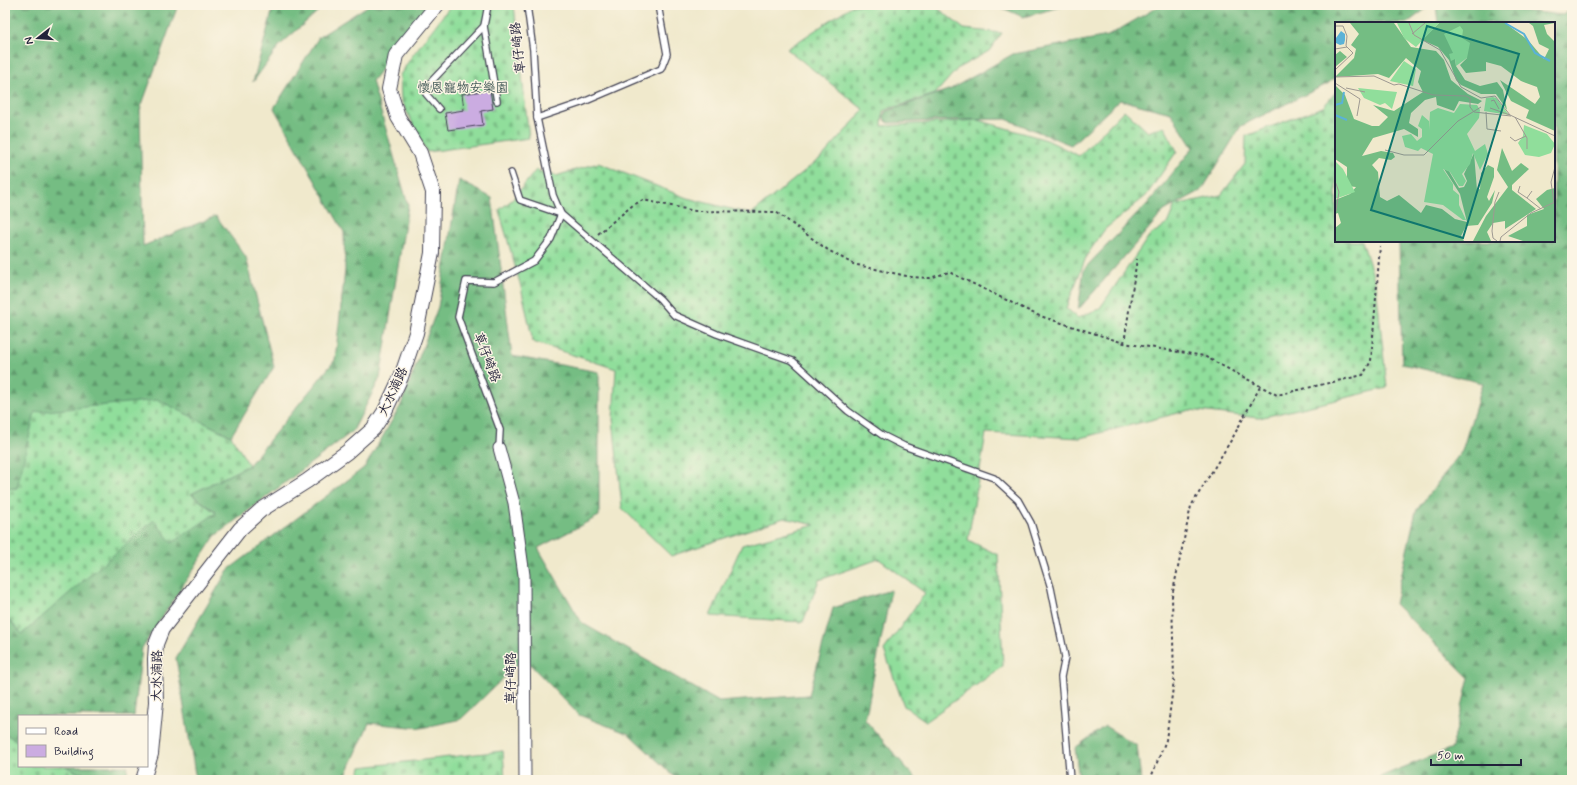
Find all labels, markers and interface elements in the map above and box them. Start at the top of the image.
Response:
north arrow [18,18,58,58]
street label: 草仔崎路 [507,21,530,75]
inset map [1335,22,1555,242]
text: N [22,35,37,46]
park label: 懷恩寵物安樂園 [417,80,509,97]
street label: 草仔崎路 [469,330,504,385]
street label: 大水湳路 [375,364,412,419]
street label: 大水湳路 [149,650,166,702]
street label: 草仔崎路 [503,652,520,704]
legend [18,715,148,767]
text: Road [54,724,78,740]
scale bar [1431,741,1521,767]
text: Building [54,744,94,761]
text: 50 m [1437,748,1464,764]

